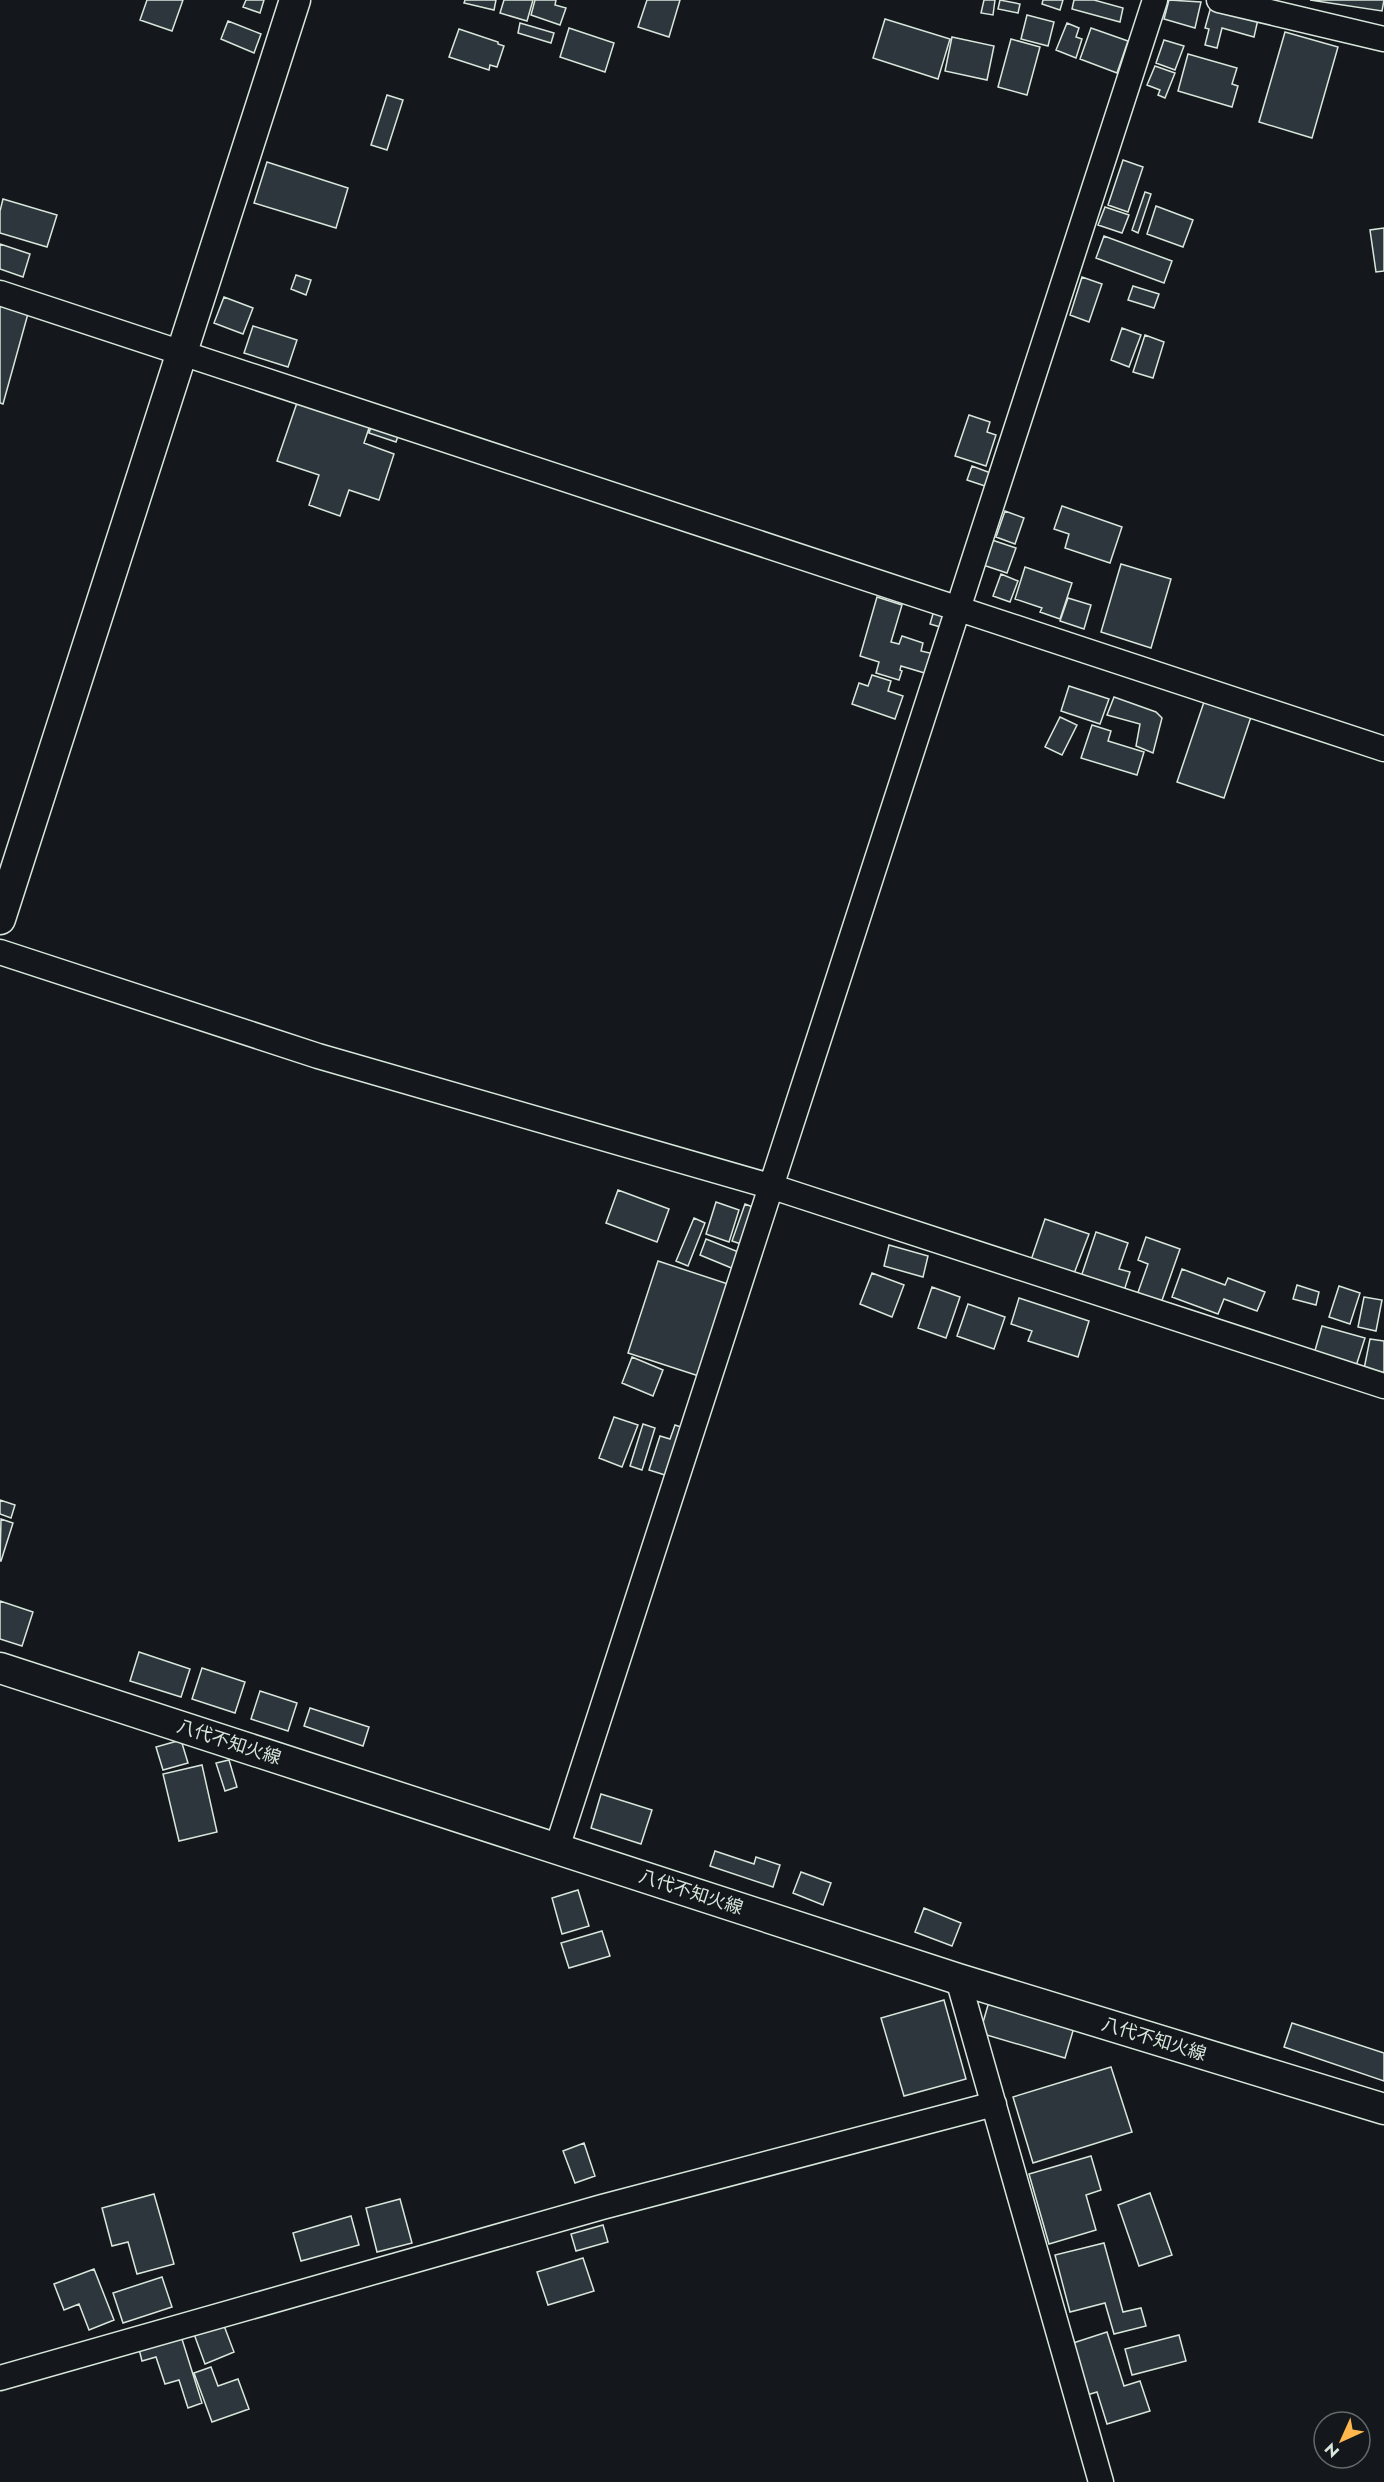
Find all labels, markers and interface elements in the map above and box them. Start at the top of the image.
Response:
street label: 八代不知火線 [174,1713,284,1771]
street label: 八代不知火線 [636,1863,746,1921]
street label: 八代不知火線 [1099,2011,1209,2067]
north arrow [1312,2410,1372,2470]
text: N [1319,2438,1344,2463]

